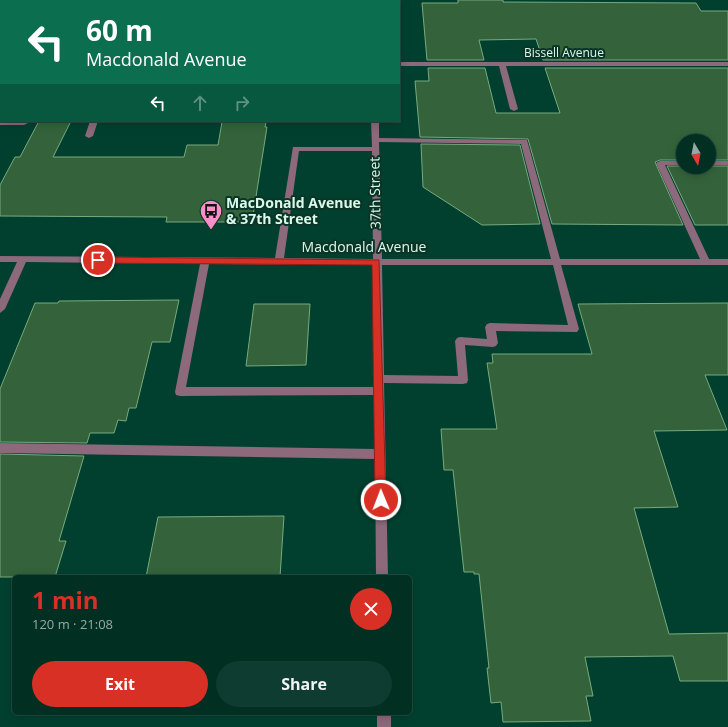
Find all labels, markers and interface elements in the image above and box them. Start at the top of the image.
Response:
text: 60 m [86,11,153,49]
icon: left [20,16,72,68]
street label: Bissell Avenue [524,44,604,61]
text: Macdonald Avenue [86,47,247,71]
icon: left [147,92,169,114]
icon: ahead [189,92,211,114]
icon: right [231,92,253,114]
north arrow [676,134,716,174]
map controls [676,134,716,174]
street label: 37th Street [364,157,385,229]
place label: MacDonald Avenue & 37th Street [226,193,361,228]
bus stop icon: MacDonald Avenue & 37th Street [198,198,224,231]
street label: Macdonald Avenue [302,237,427,256]
pin [81,243,115,277]
icon: arrive [87,249,109,271]
position arrow [360,479,402,521]
text: 1 min [32,583,99,616]
button: close [350,588,392,630]
text: 120 m · 21:08 [32,615,113,633]
button: Exit [32,661,208,707]
button: Share [216,661,392,707]

